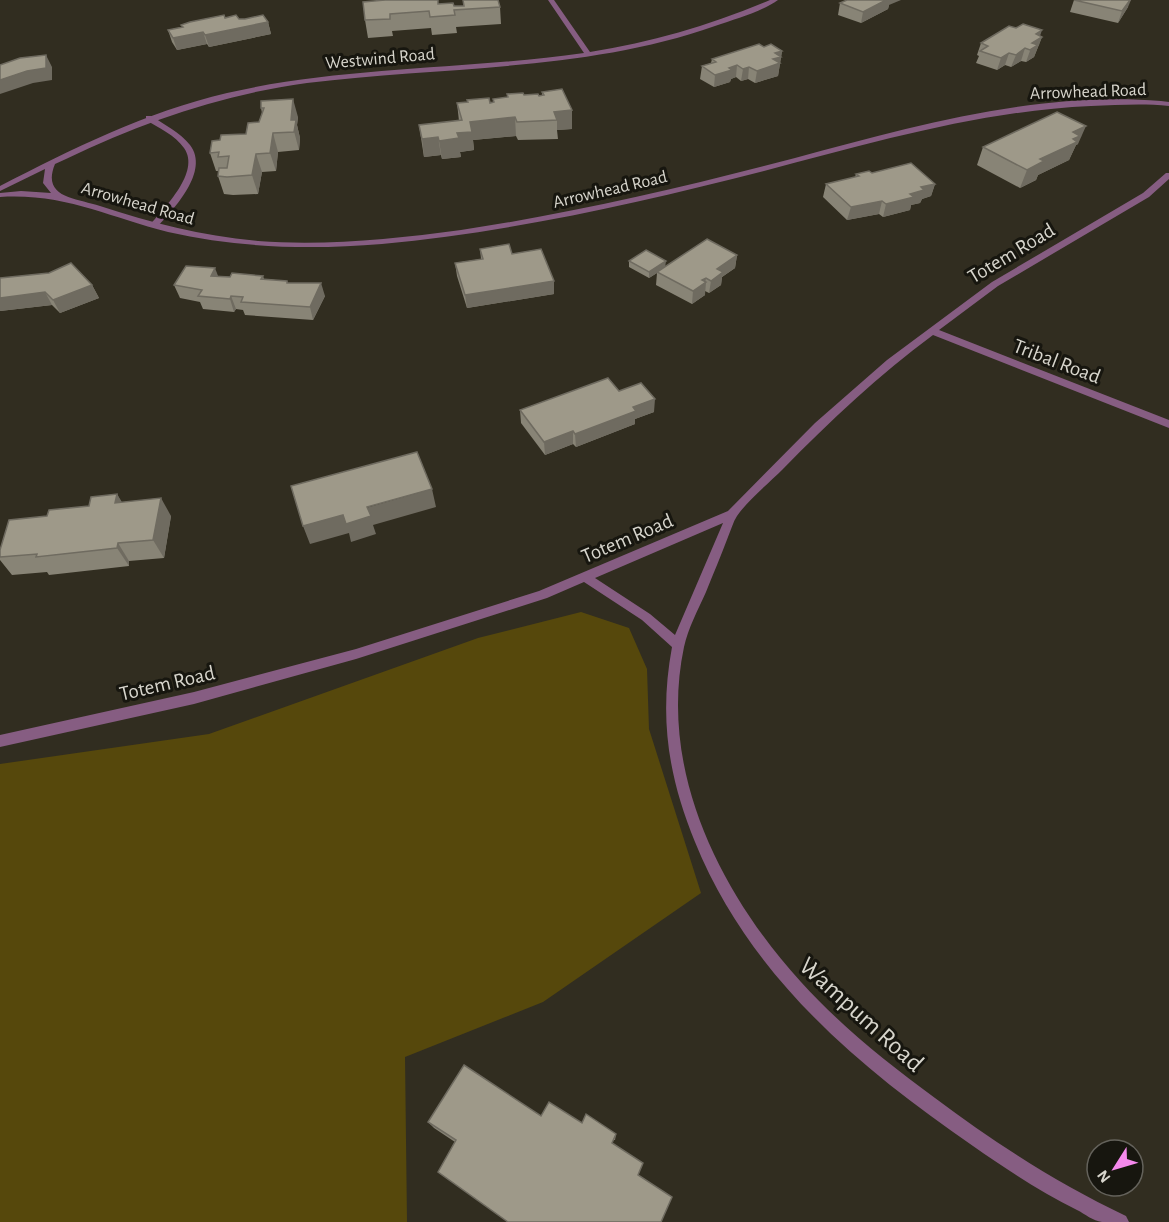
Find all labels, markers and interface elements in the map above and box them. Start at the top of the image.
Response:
street label: Westwind Road [325,45,436,73]
street label: Arrowhead Road [1029,81,1147,103]
street label: Arrowhead Road [551,168,669,212]
street label: Arrowhead Road [79,179,196,229]
street label: Totem Road [964,219,1058,287]
street label: Tribal Road [1010,335,1104,388]
street label: Totem Road [578,510,676,567]
street label: Totem Road [117,662,217,705]
street label: Wampum Road [794,952,929,1077]
north arrow [1085,1138,1145,1198]
text: N [1094,1167,1114,1186]

